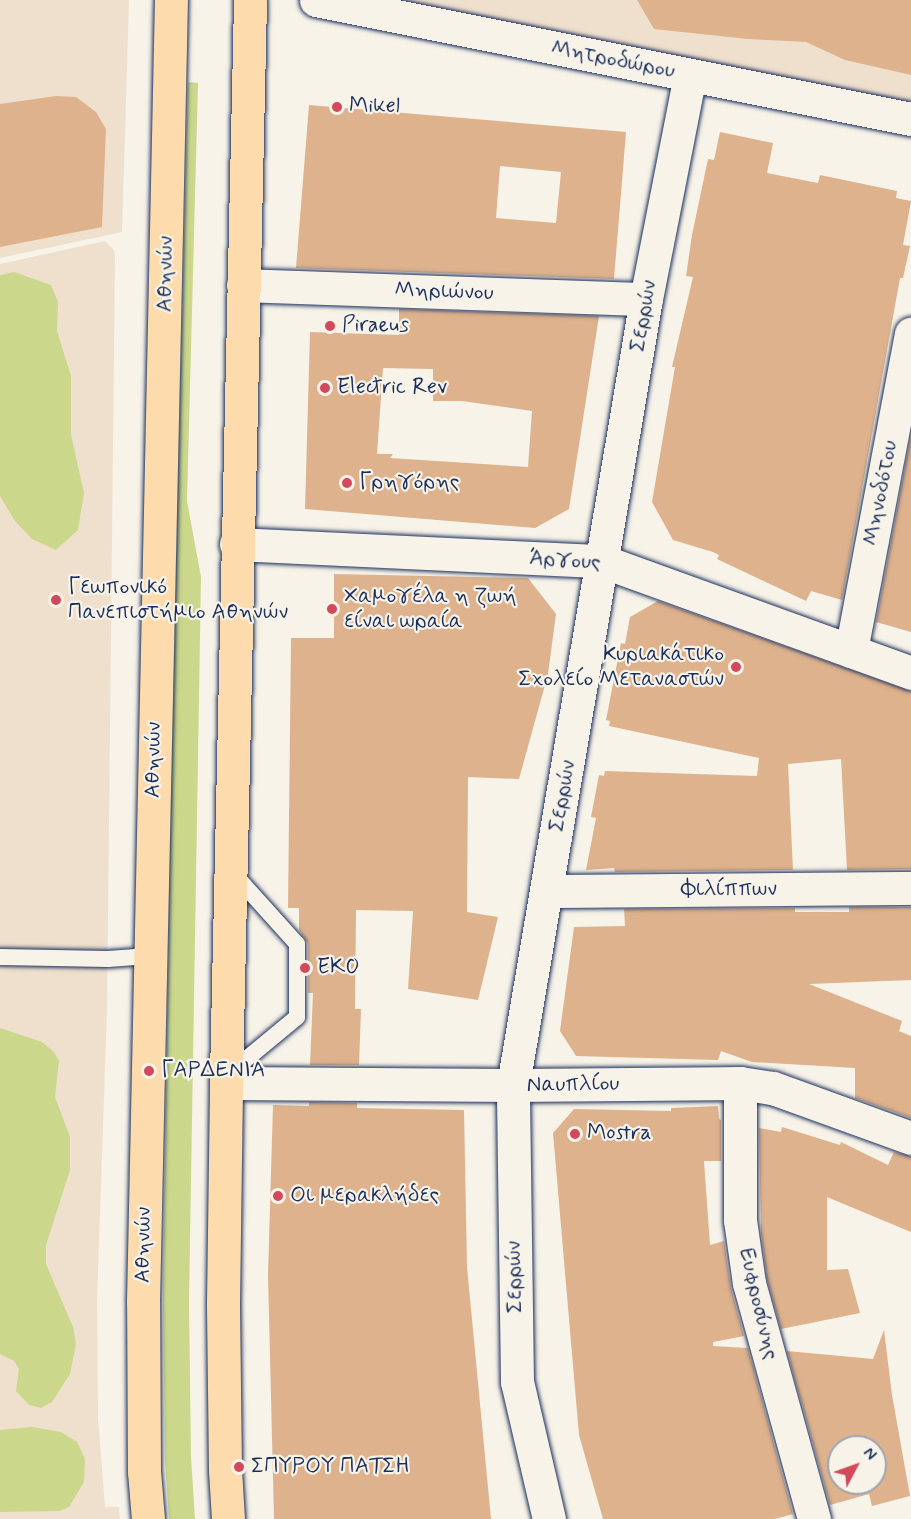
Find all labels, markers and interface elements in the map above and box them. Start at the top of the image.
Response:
street label: Μητροδώρου [549,35,677,85]
place label: Mikel [349,94,400,120]
marker: Mikel [330,100,344,114]
street label: Αθηνών [152,236,180,312]
street label: Μηριώνου [394,277,494,307]
street label: Σερρών [625,278,663,354]
place label: Piraeus [342,313,409,339]
marker: Piraeus [323,319,337,333]
place label: Electric Rev [337,375,446,401]
marker: Electric Rev [318,381,332,395]
street label: Μηνοδότου [858,438,904,548]
place label: Γρηγόρης [359,470,459,496]
marker: Γρηγόρης [340,476,354,490]
street label: Άργους [528,545,602,577]
place label: Γεωπονικό Πανεπιστήμιο Αθηνών [68,574,288,626]
place label: Χαμογέλα η ζωή είναι ωραία [344,583,517,634]
marker: Γεωπονικό Πανεπιστήμιο Αθηνών [49,593,63,607]
marker: Χαμογέλα η ζωή είναι ωραία [325,602,339,616]
place label: Κυριακάτικο Σχολείο Μεταναστών [518,641,724,692]
marker: Κυριακάτικο Σχολείο Μεταναστών [729,660,743,674]
street label: Αθηνών [140,722,168,798]
street label: Σερρών [544,758,582,834]
street label: Φιλίππων [681,877,777,903]
place label: EKO [317,955,360,981]
marker: EKO [298,961,312,975]
place label: ΓΑΡΔΕΝΙΑ [161,1058,265,1084]
marker: ΓΑΡΔΕΝΙΑ [142,1064,156,1078]
street label: Ναυπλίου [526,1071,620,1099]
place label: Mostra [587,1121,651,1147]
marker: Mostra [568,1127,582,1141]
place label: Οι μερακλήδες [290,1183,439,1209]
marker: Οι μερακλήδες [271,1189,285,1203]
street label: Αθηνών [130,1207,158,1283]
street label: Σερρών [501,1241,529,1313]
street label: Ευφροσύνης [732,1246,784,1362]
north arrow [827,1435,887,1495]
text: N [858,1443,881,1465]
place label: ΣΠΥΡΟΥ ΠΑΤΣΗ [251,1454,410,1480]
marker: ΣΠΥΡΟΥ ΠΑΤΣΗ [232,1460,246,1474]

